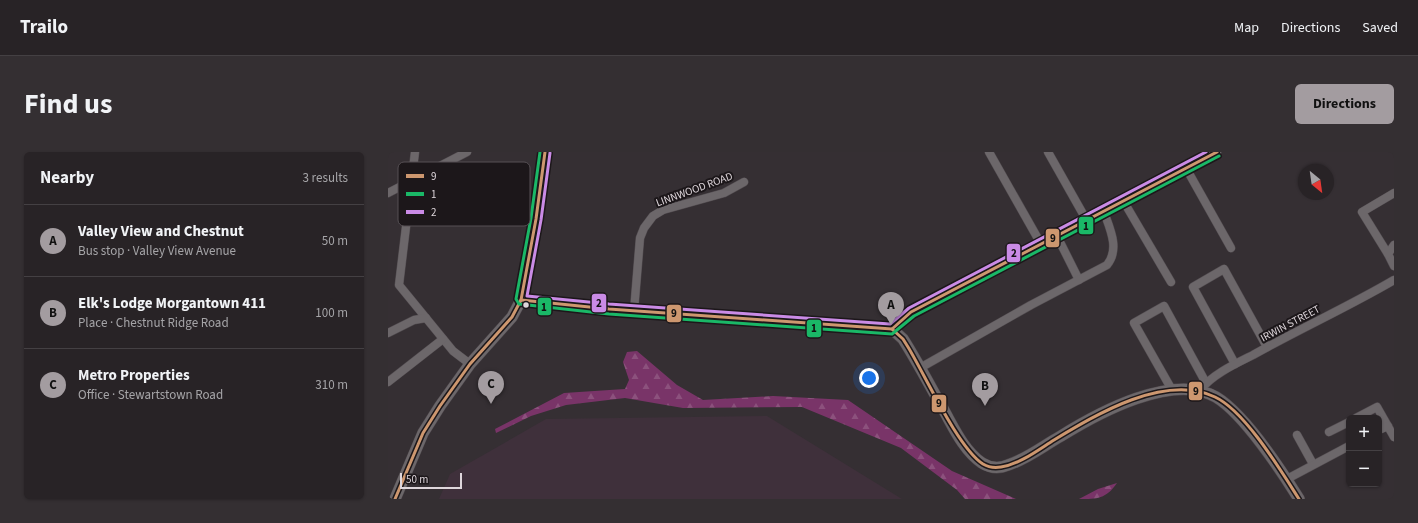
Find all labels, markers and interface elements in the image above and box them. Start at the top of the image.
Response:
text: Trailo [20,14,68,41]
text: Map [1234,18,1259,38]
text: Directions [1281,18,1340,38]
text: Saved [1362,18,1398,38]
text: Find us [24,84,112,124]
button: Directions [1295,84,1394,124]
legend [398,162,530,226]
north arrow [1298,164,1334,200]
text: Nearby [40,166,94,190]
text: 3 results [303,169,348,187]
text: 9 [431,169,436,184]
street label: LINNWOOD ROAD [654,169,735,210]
text: 1 [431,187,436,202]
text: 2 [431,205,436,220]
line badge: 1 [1078,216,1094,235]
text: 1 [1083,219,1089,234]
text: Valley View and Chestnut [78,221,244,242]
line badge: 9 [1045,228,1060,248]
text: 9 [1050,231,1056,246]
text: A [49,232,57,250]
text: 50 m [322,232,348,250]
text: Bus stop · Valley View Avenue [78,242,236,260]
line badge: 2 [1006,243,1021,263]
text: 2 [1011,246,1017,261]
pin: A [878,292,904,325]
text: Elk's Lodge Morgantown 411 [78,293,266,314]
line badge: 2 [591,293,607,313]
text: 2 [596,296,602,311]
line badge: 1 [537,297,552,316]
unlabelled marker [521,300,531,310]
text: 1 [541,300,547,315]
street label: IRWIN STREET [1258,301,1323,345]
text: B [49,304,57,322]
text: 100 m [315,304,348,322]
line badge: 9 [666,304,682,323]
text: 9 [671,306,677,321]
text: Place · Chestnut Ridge Road [78,314,229,332]
line badge: 1 [806,319,822,338]
text: 1 [811,321,817,336]
text: Metro Properties [78,365,190,386]
your location [859,368,879,388]
pin: C [478,371,504,404]
pin: B [972,373,998,406]
text: C [49,376,57,394]
text: 310 m [315,376,348,394]
line badge: 9 [1188,381,1203,401]
text: 9 [1193,384,1199,399]
text: Office · Stewartstown Road [78,386,223,404]
line badge: 9 [931,394,947,413]
text: 9 [936,396,942,411]
map controls [1346,415,1382,487]
button: + [1346,415,1382,451]
button: − [1346,451,1382,487]
scale bar [400,471,462,490]
text: 50 m [406,472,428,487]

